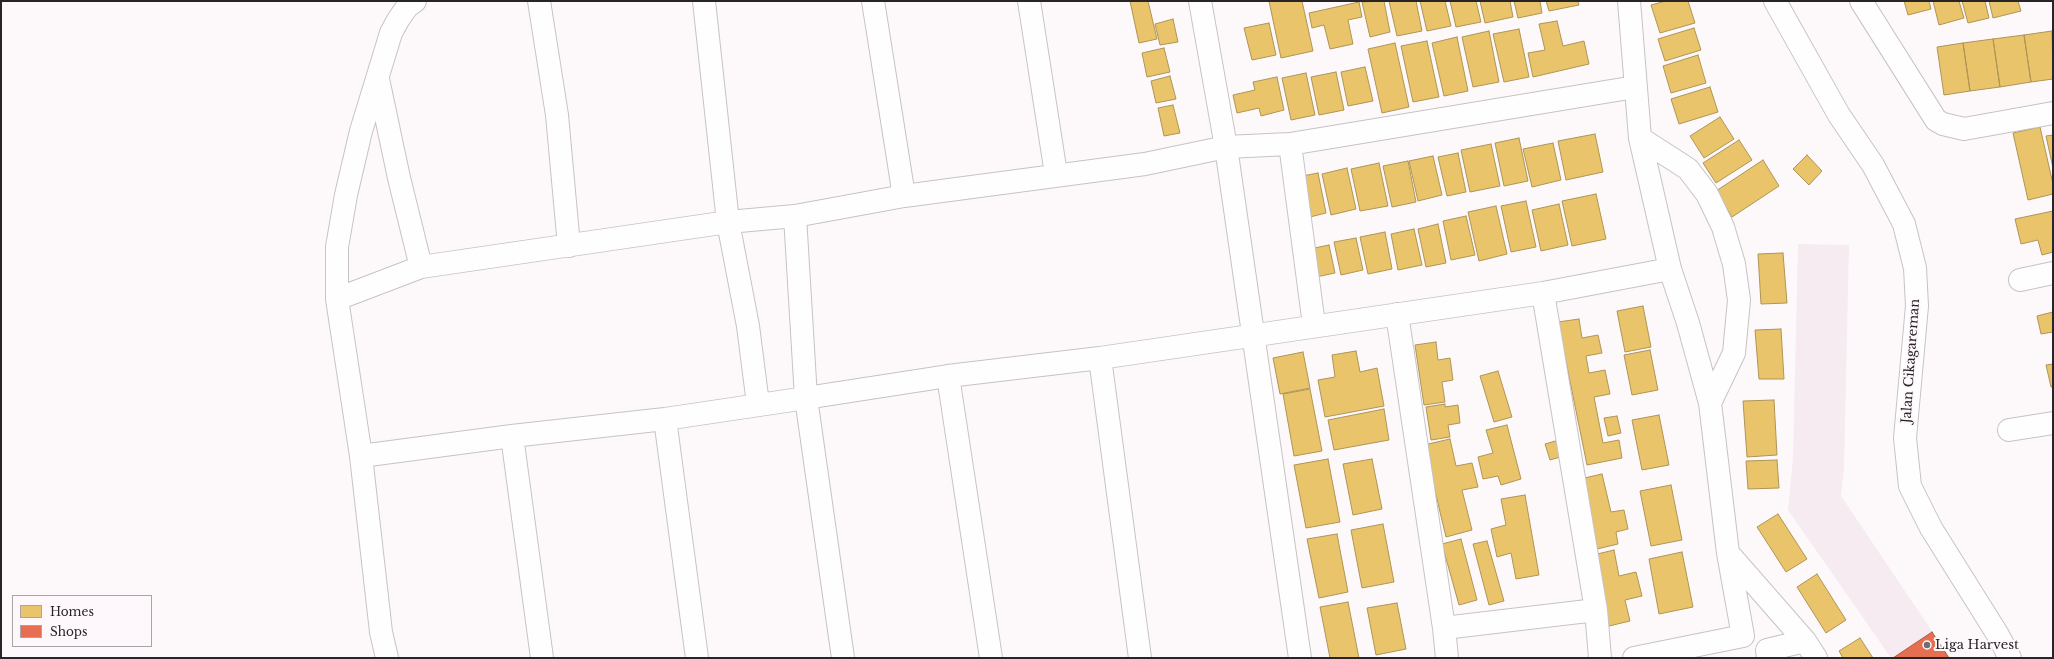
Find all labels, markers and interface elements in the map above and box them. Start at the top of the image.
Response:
street label: Jalan Cikagareman [1899,298,1923,424]
legend [12,595,152,647]
text: Homes [50,604,94,619]
text: Shops [50,624,87,639]
place label: Liga Harvest [1935,637,2019,653]
marker: Liga Harvest [1922,640,1932,650]

